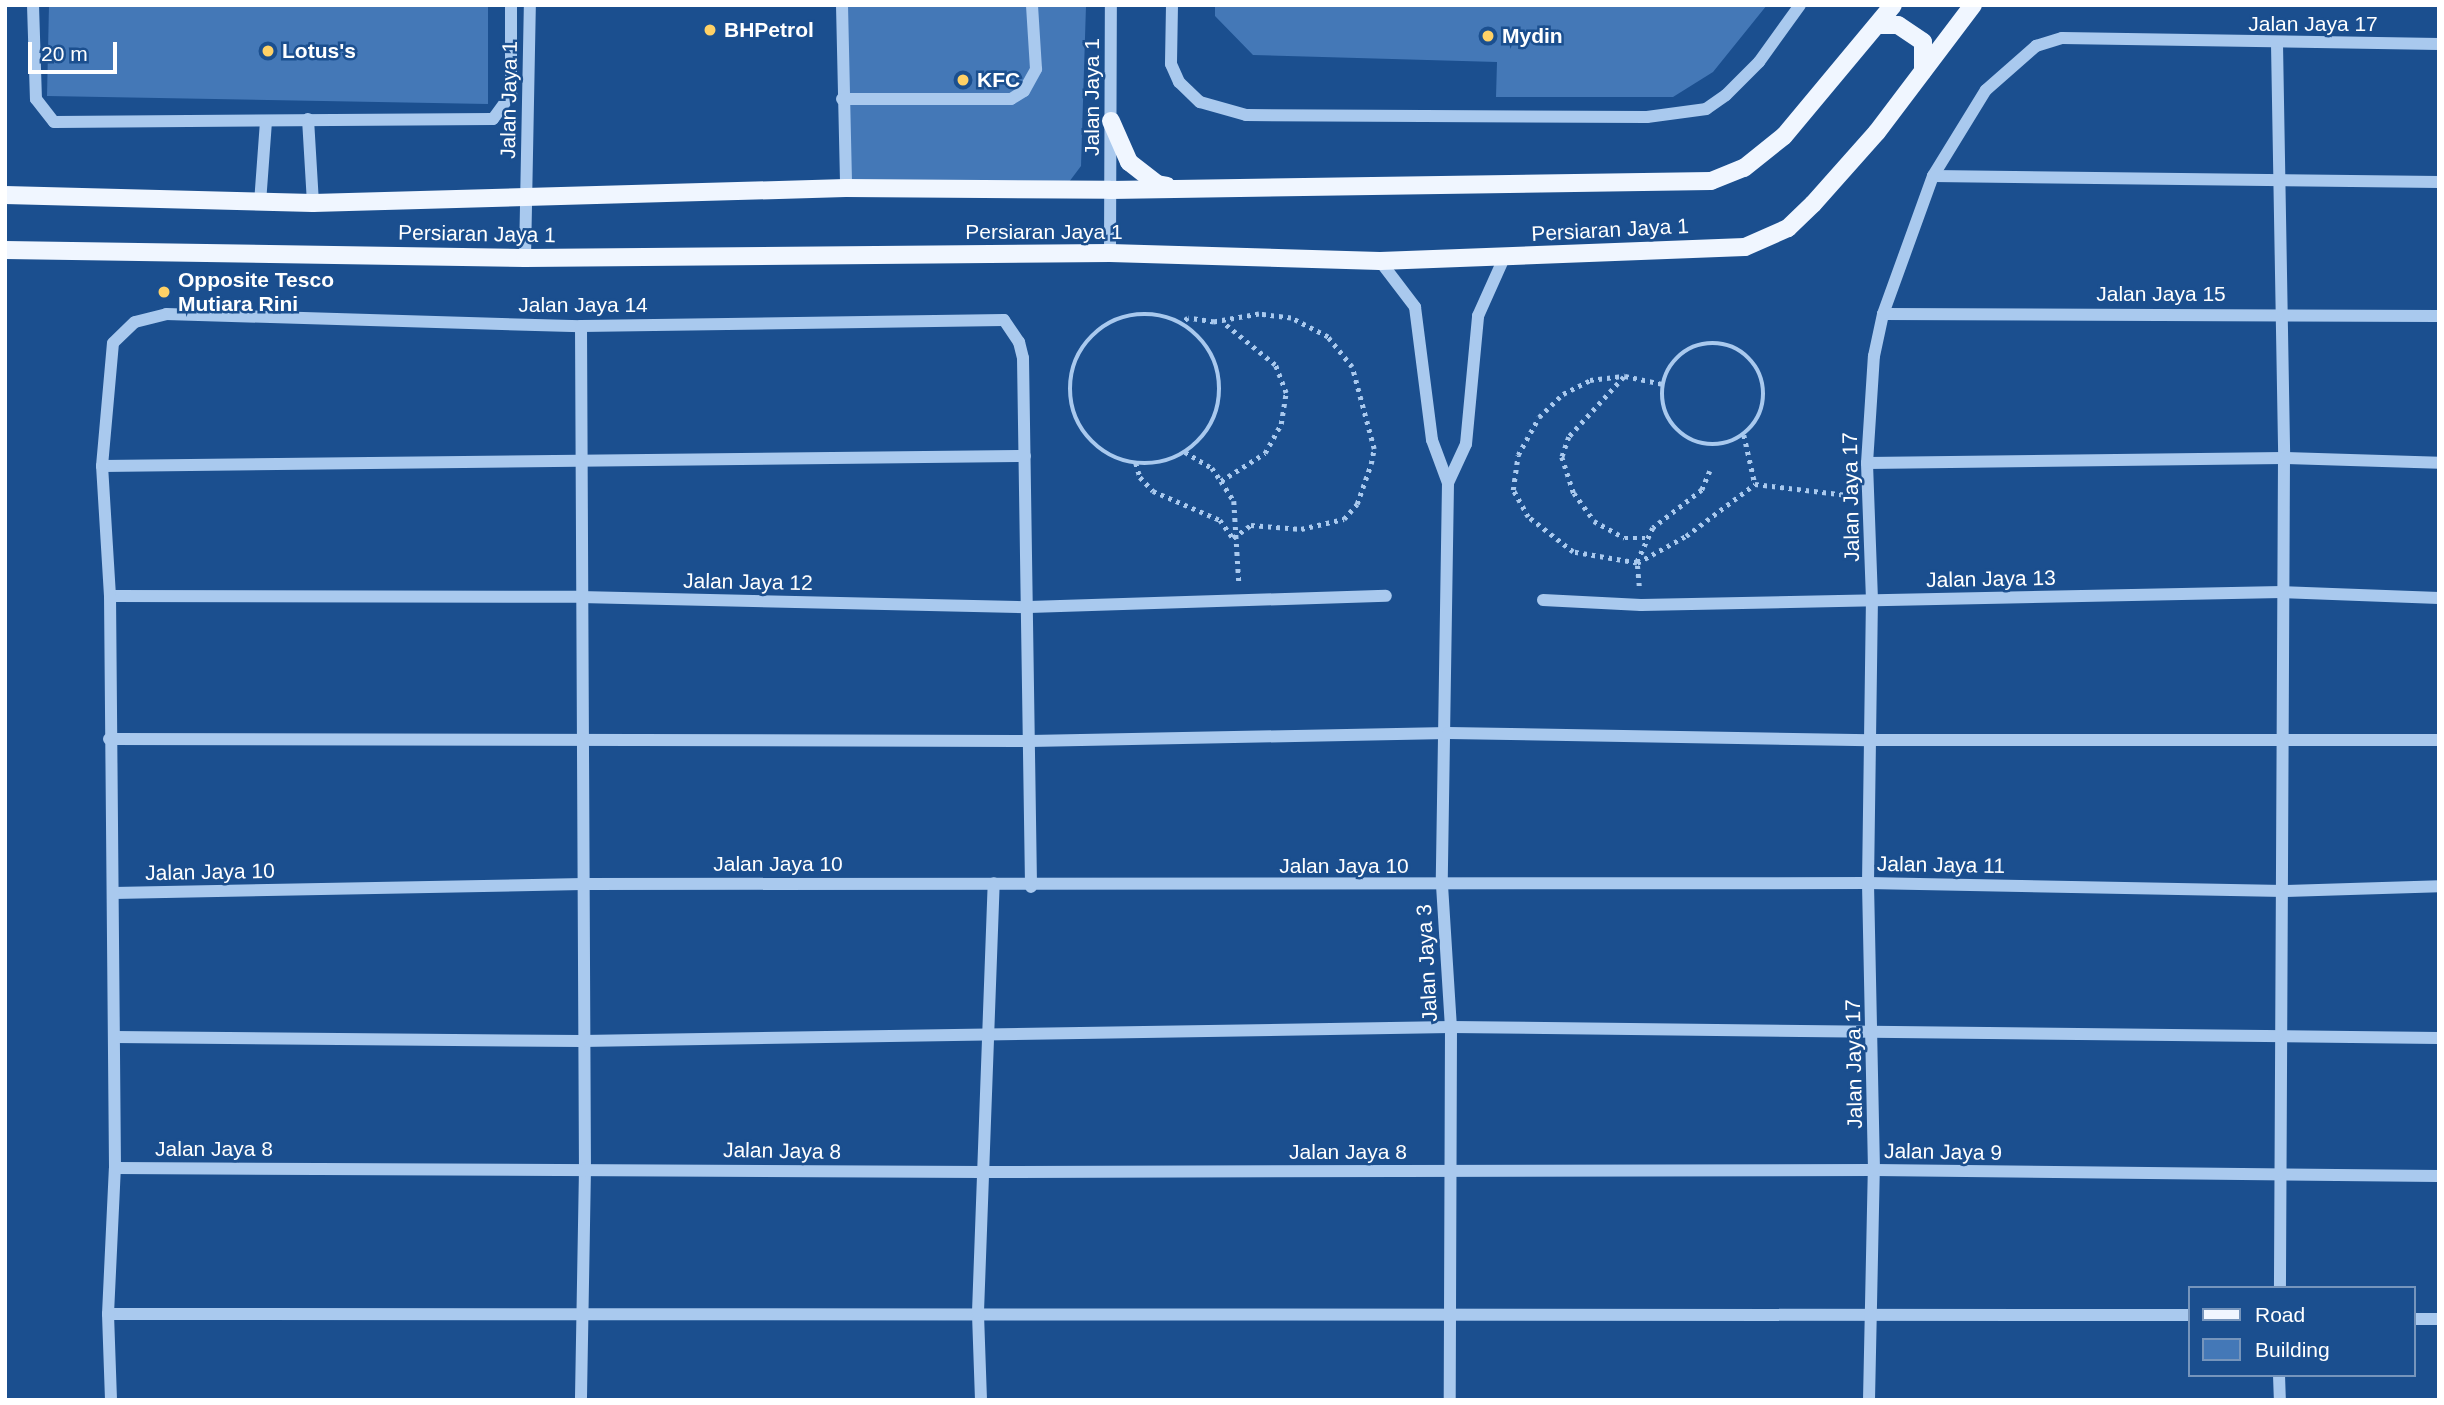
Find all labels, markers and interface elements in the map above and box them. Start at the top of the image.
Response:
street label: Jalan Jaya 17 [2248,11,2378,37]
place label: BHPetrol [724,17,814,43]
marker: BHPetrol [702,22,718,38]
place label: Mydin [1502,23,1563,49]
scale bar [32,28,121,72]
marker: Mydin [1480,28,1496,44]
place label: Lotus's [282,38,356,64]
street label: Jalan Jaya 1 [1079,38,1105,156]
street label: Jalan Jaya 1 [495,41,523,159]
text: 20 m [41,42,88,65]
marker: Lotus's [260,43,276,59]
place label: KFC [977,67,1020,93]
marker: KFC [955,72,971,88]
street label: Persiaran Jaya 1 [1531,213,1689,247]
street label: Persiaran Jaya 1 [965,219,1123,245]
street label: Persiaran Jaya 1 [398,220,556,248]
place label: Opposite Tesco Mutiara Rini [178,267,334,317]
street label: Jalan Jaya 15 [2096,281,2226,307]
marker: Opposite Tesco Mutiara Rini [156,284,172,300]
street label: Jalan Jaya 14 [518,292,648,318]
street label: Jalan Jaya 17 [1837,432,1865,562]
street label: Jalan Jaya 13 [1926,565,2056,593]
street label: Jalan Jaya 12 [683,568,813,596]
street label: Jalan Jaya 10 [713,851,843,877]
street label: Jalan Jaya 11 [1877,851,2005,879]
street label: Jalan Jaya 10 [1279,853,1409,879]
street label: Jalan Jaya 10 [145,858,275,886]
street label: Jalan Jaya 3 [1411,903,1443,1023]
street label: Jalan Jaya 17 [1840,999,1868,1129]
street label: Jalan Jaya 8 [155,1136,273,1162]
street label: Jalan Jaya 8 [723,1137,841,1165]
street label: Jalan Jaya 9 [1884,1138,2002,1166]
street label: Jalan Jaya 8 [1289,1139,1407,1165]
legend [2188,1286,2416,1377]
text: Road [2255,1303,2305,1326]
text: Building [2255,1338,2330,1361]

